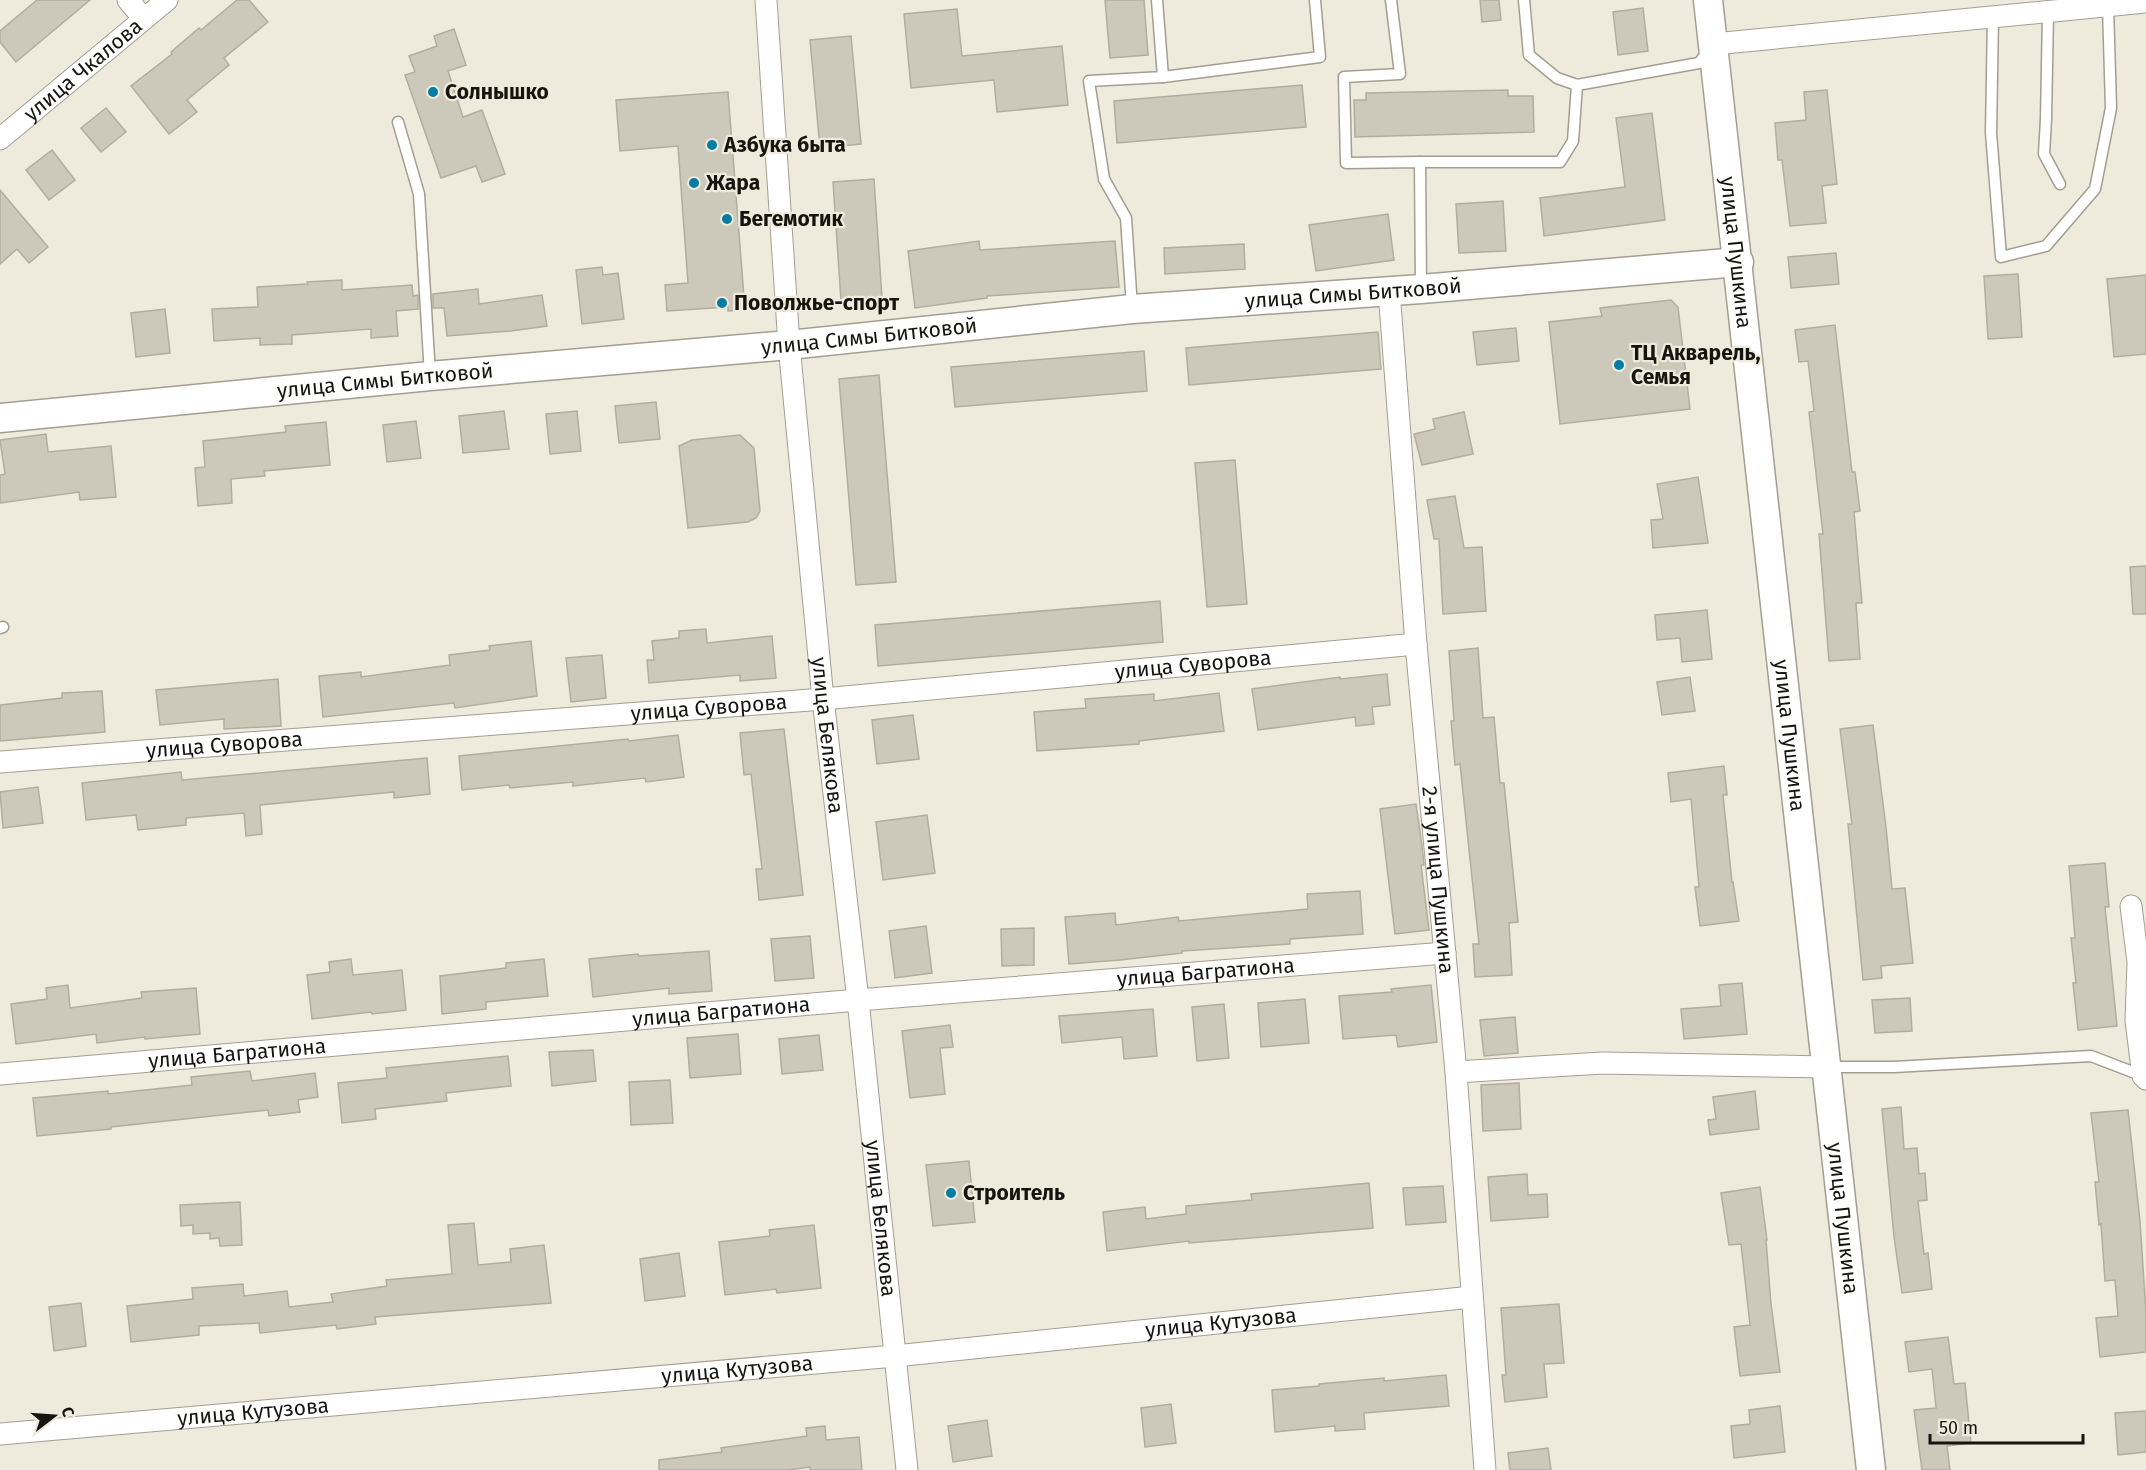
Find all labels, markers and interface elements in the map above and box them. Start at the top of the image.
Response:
street label: улица Чкалова [18,13,148,127]
place label: Солнышко [445,79,549,105]
marker: Солнышко [426,85,440,99]
place label: Азбука быта [723,132,846,158]
marker: Азбука быта [705,138,719,152]
place label: Жара [705,170,760,196]
street label: улица Пушкина [1715,175,1757,330]
marker: Жара [687,176,701,190]
place label: Бегемотик [739,206,843,232]
marker: Бегемотик [720,212,734,226]
street label: улица Симы Битковой [1244,273,1463,314]
place label: Поволжье-спорт [734,290,900,316]
marker: Поволжье-спорт [715,296,729,310]
street label: улица Симы Битковой [760,312,979,360]
place label: ТЦ Акварель, Семья [1631,340,1761,390]
street label: улица Симы Битковой [276,358,494,404]
marker: ТЦ Акварель, Семья [1612,358,1626,372]
street label: улица Суворова [1114,644,1272,685]
street label: улица Белякова [806,656,849,815]
street label: улица Пушкина [1768,658,1811,813]
street label: улица Суворова [630,689,788,727]
street label: улица Суворова [145,726,304,764]
street label: 2-я улица Пушкина [1416,785,1460,975]
street label: улица Багратиона [1116,952,1296,992]
street label: улица Багратиона [631,991,811,1032]
street label: улица Багратиона [147,1033,327,1074]
street label: улица Белякова [860,1139,902,1298]
street label: улица Пушкина [1822,1141,1864,1296]
place label: Строитель [963,1180,1065,1206]
marker: Строитель [944,1186,958,1200]
street label: улица Кутузова [1144,1302,1298,1343]
street label: улица Кутузова [660,1350,814,1389]
north arrow [24,1386,84,1446]
street label: улица Кутузова [176,1392,330,1431]
text: С [57,1405,79,1420]
scale bar [1930,1407,2083,1445]
text: 50 m [1939,1417,1978,1439]

